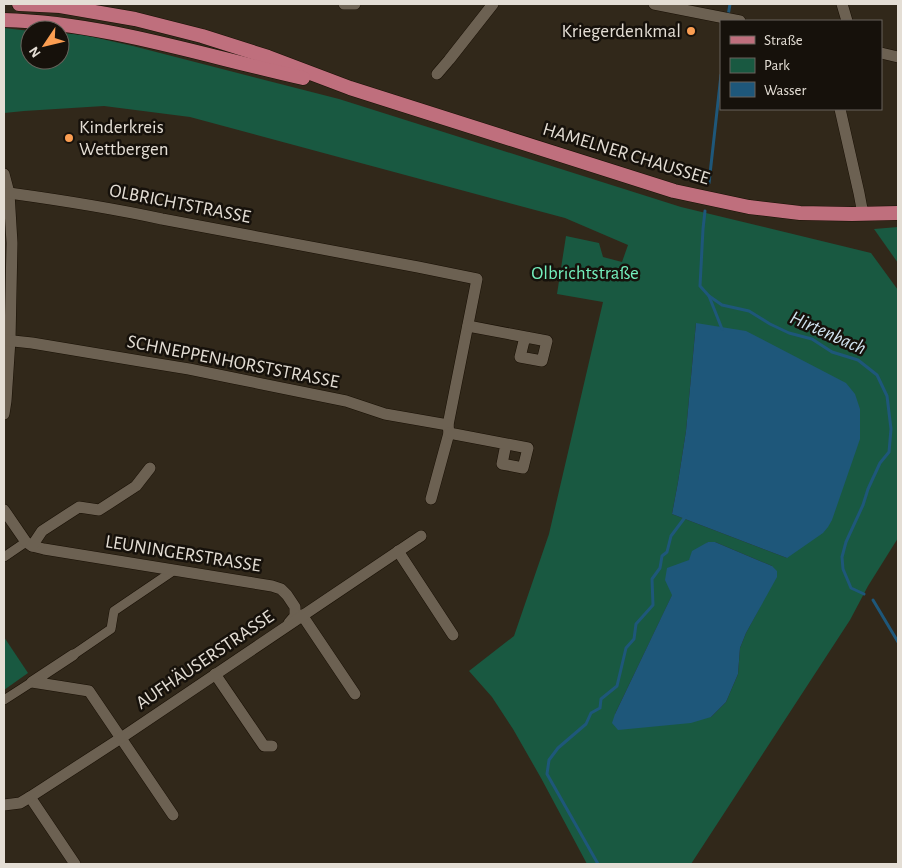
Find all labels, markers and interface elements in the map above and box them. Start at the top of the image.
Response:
north arrow [20,20,70,70]
legend [720,20,882,110]
place label: Kriegerdenkmal [562,22,681,41]
marker: Kriegerdenkmal [685,25,697,37]
text: Straße [764,33,803,48]
text: N [27,44,44,60]
text: Park [764,58,790,73]
text: Wasser [764,83,807,98]
place label: Kinderkreis Wettbergen [79,118,169,159]
street label: HAMELNER CHAUSSEE [540,120,712,188]
marker: Kinderkreis Wettbergen [63,132,75,144]
street label: OLBRICHTSTRASSE [108,181,252,227]
park label: Olbrichtstraße [531,264,639,283]
water label: Hirtenbach [787,307,869,359]
street label: SCHNEPPENHORSTSTRASSE [125,332,341,392]
street label: LEUNINGERSTRASSE [104,532,262,576]
street label: AUFHÄUSERSTRASSE [132,606,277,713]

